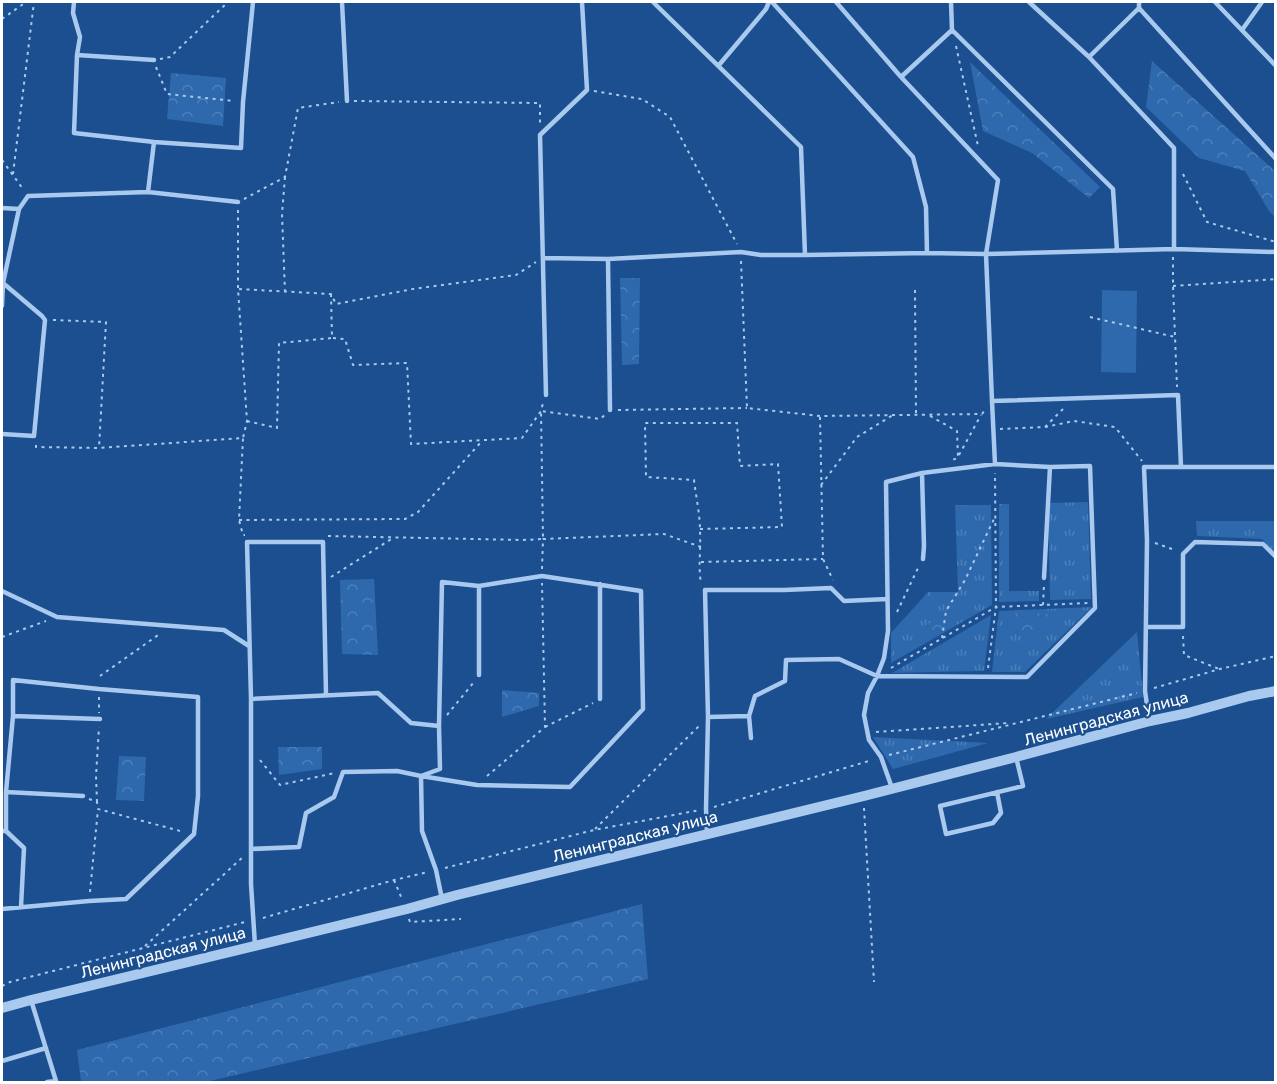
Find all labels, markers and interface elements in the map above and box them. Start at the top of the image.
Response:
street label: Ленинградская улица [1022,687,1190,750]
street label: Ленинградская улица [551,807,720,866]
street label: Ленинградская улица [79,923,248,982]

